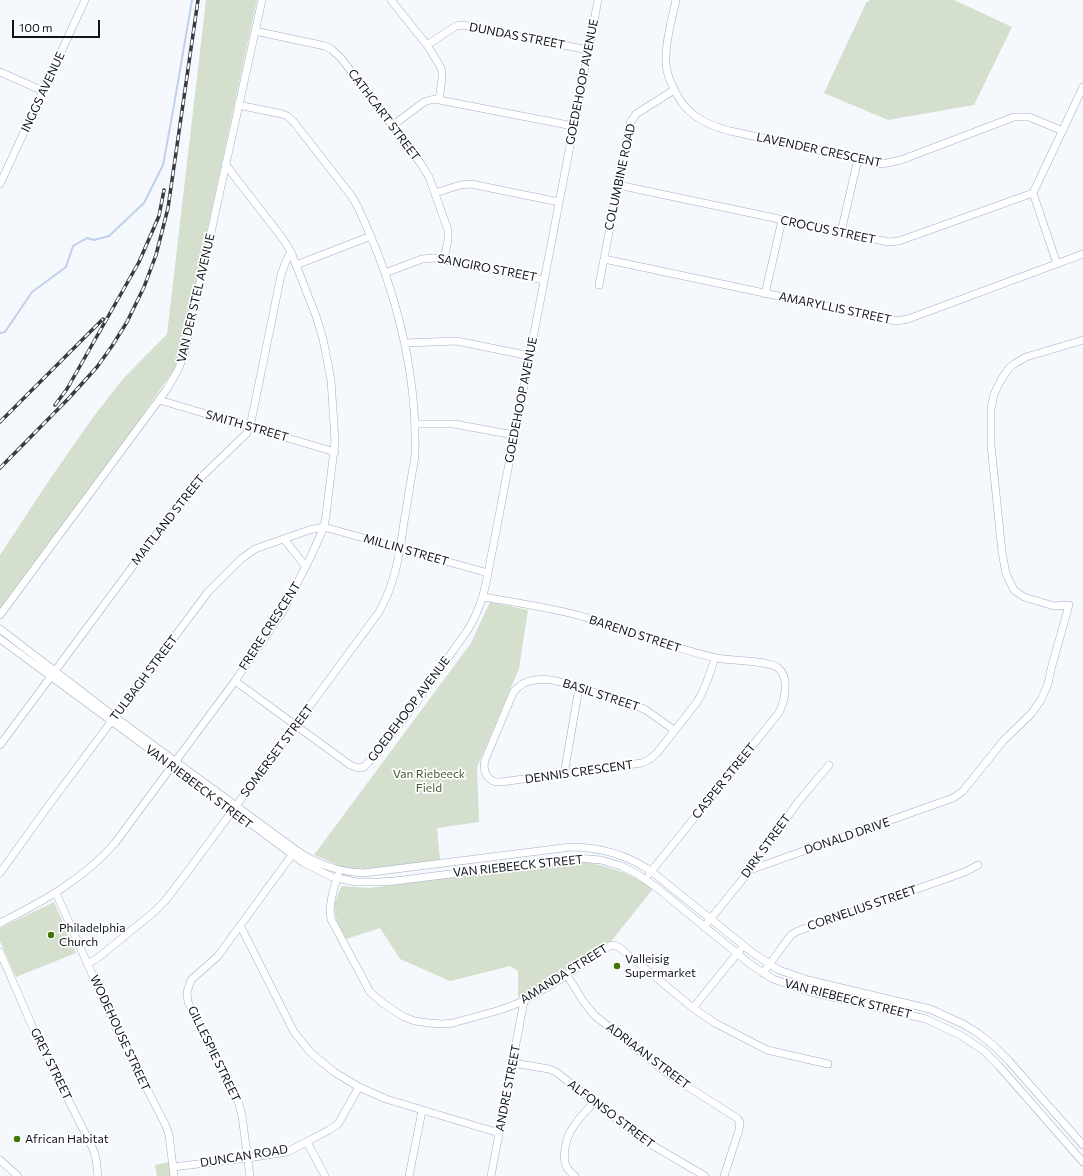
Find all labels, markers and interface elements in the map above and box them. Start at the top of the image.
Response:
scale bar [14,12,102,38]
street label: GOEDEHOOP AVENUE [563,18,601,146]
text: 100 m [19,20,53,34]
street label: DUNDAS STREET [468,20,566,52]
street label: INGGS AVENUE [18,50,68,134]
street label: CATHCART STREET [345,66,423,164]
street label: COLUMBINE ROAD [602,122,638,232]
street label: LAVENDER CRESCENT [755,130,883,170]
street label: CROCUS STREET [779,213,877,247]
street label: VAN DER STEL AVENUE [174,232,218,364]
street label: SANGIRO STREET [436,251,538,285]
street label: AMARYLLIS STREET [777,289,893,327]
street label: GOEDEHOOP AVENUE [502,336,540,464]
street label: SMITH STREET [204,407,290,445]
street label: MAITLAND STREET [128,472,208,568]
street label: MILLIN STREET [362,531,450,569]
street label: FRERE CRESCENT [236,579,304,673]
street label: BAREND STREET [587,612,683,656]
street label: TULBAGH STREET [107,632,181,724]
street label: GOEDEHOOP AVENUE [365,654,453,764]
street label: BASIL STREET [561,676,641,714]
street label: SOMERSET STREET [238,702,316,800]
street label: CASPER STREET [689,740,759,822]
street label: VAN RIEBEECK STREET [143,742,255,832]
street label: DENNIS CRESCENT [524,757,634,787]
park label: Van Riebeeck Field [393,767,465,795]
street label: DIRK STREET [738,811,794,881]
street label: DONALD DRIVE [802,815,892,857]
street label: VAN RIEBEECK STREET [452,852,584,880]
street label: CORNELIUS STREET [805,882,919,934]
place label: Philadelphia Church [59,921,125,949]
marker: Philadelphia Church [46,930,56,940]
street label: AMANDA STREET [517,941,611,1007]
place label: Valleisig Supermarket [625,952,696,980]
marker: Valleisig Supermarket [612,961,622,971]
street label: WODEHOUSE STREET [87,973,153,1093]
street label: VAN RIEBEECK STREET [783,976,913,1022]
street label: GILLESPIE STREET [185,1004,243,1104]
street label: ADRIAAN STREET [603,1020,693,1092]
street label: GREY STREET [27,1026,75,1102]
street label: ANDRE STREET [493,1043,523,1133]
street label: ALFONSO STREET [565,1077,657,1151]
place label: African Habitat [25,1132,109,1146]
marker: African Habitat [12,1134,22,1144]
street label: DUNCAN ROAD [199,1142,289,1170]

